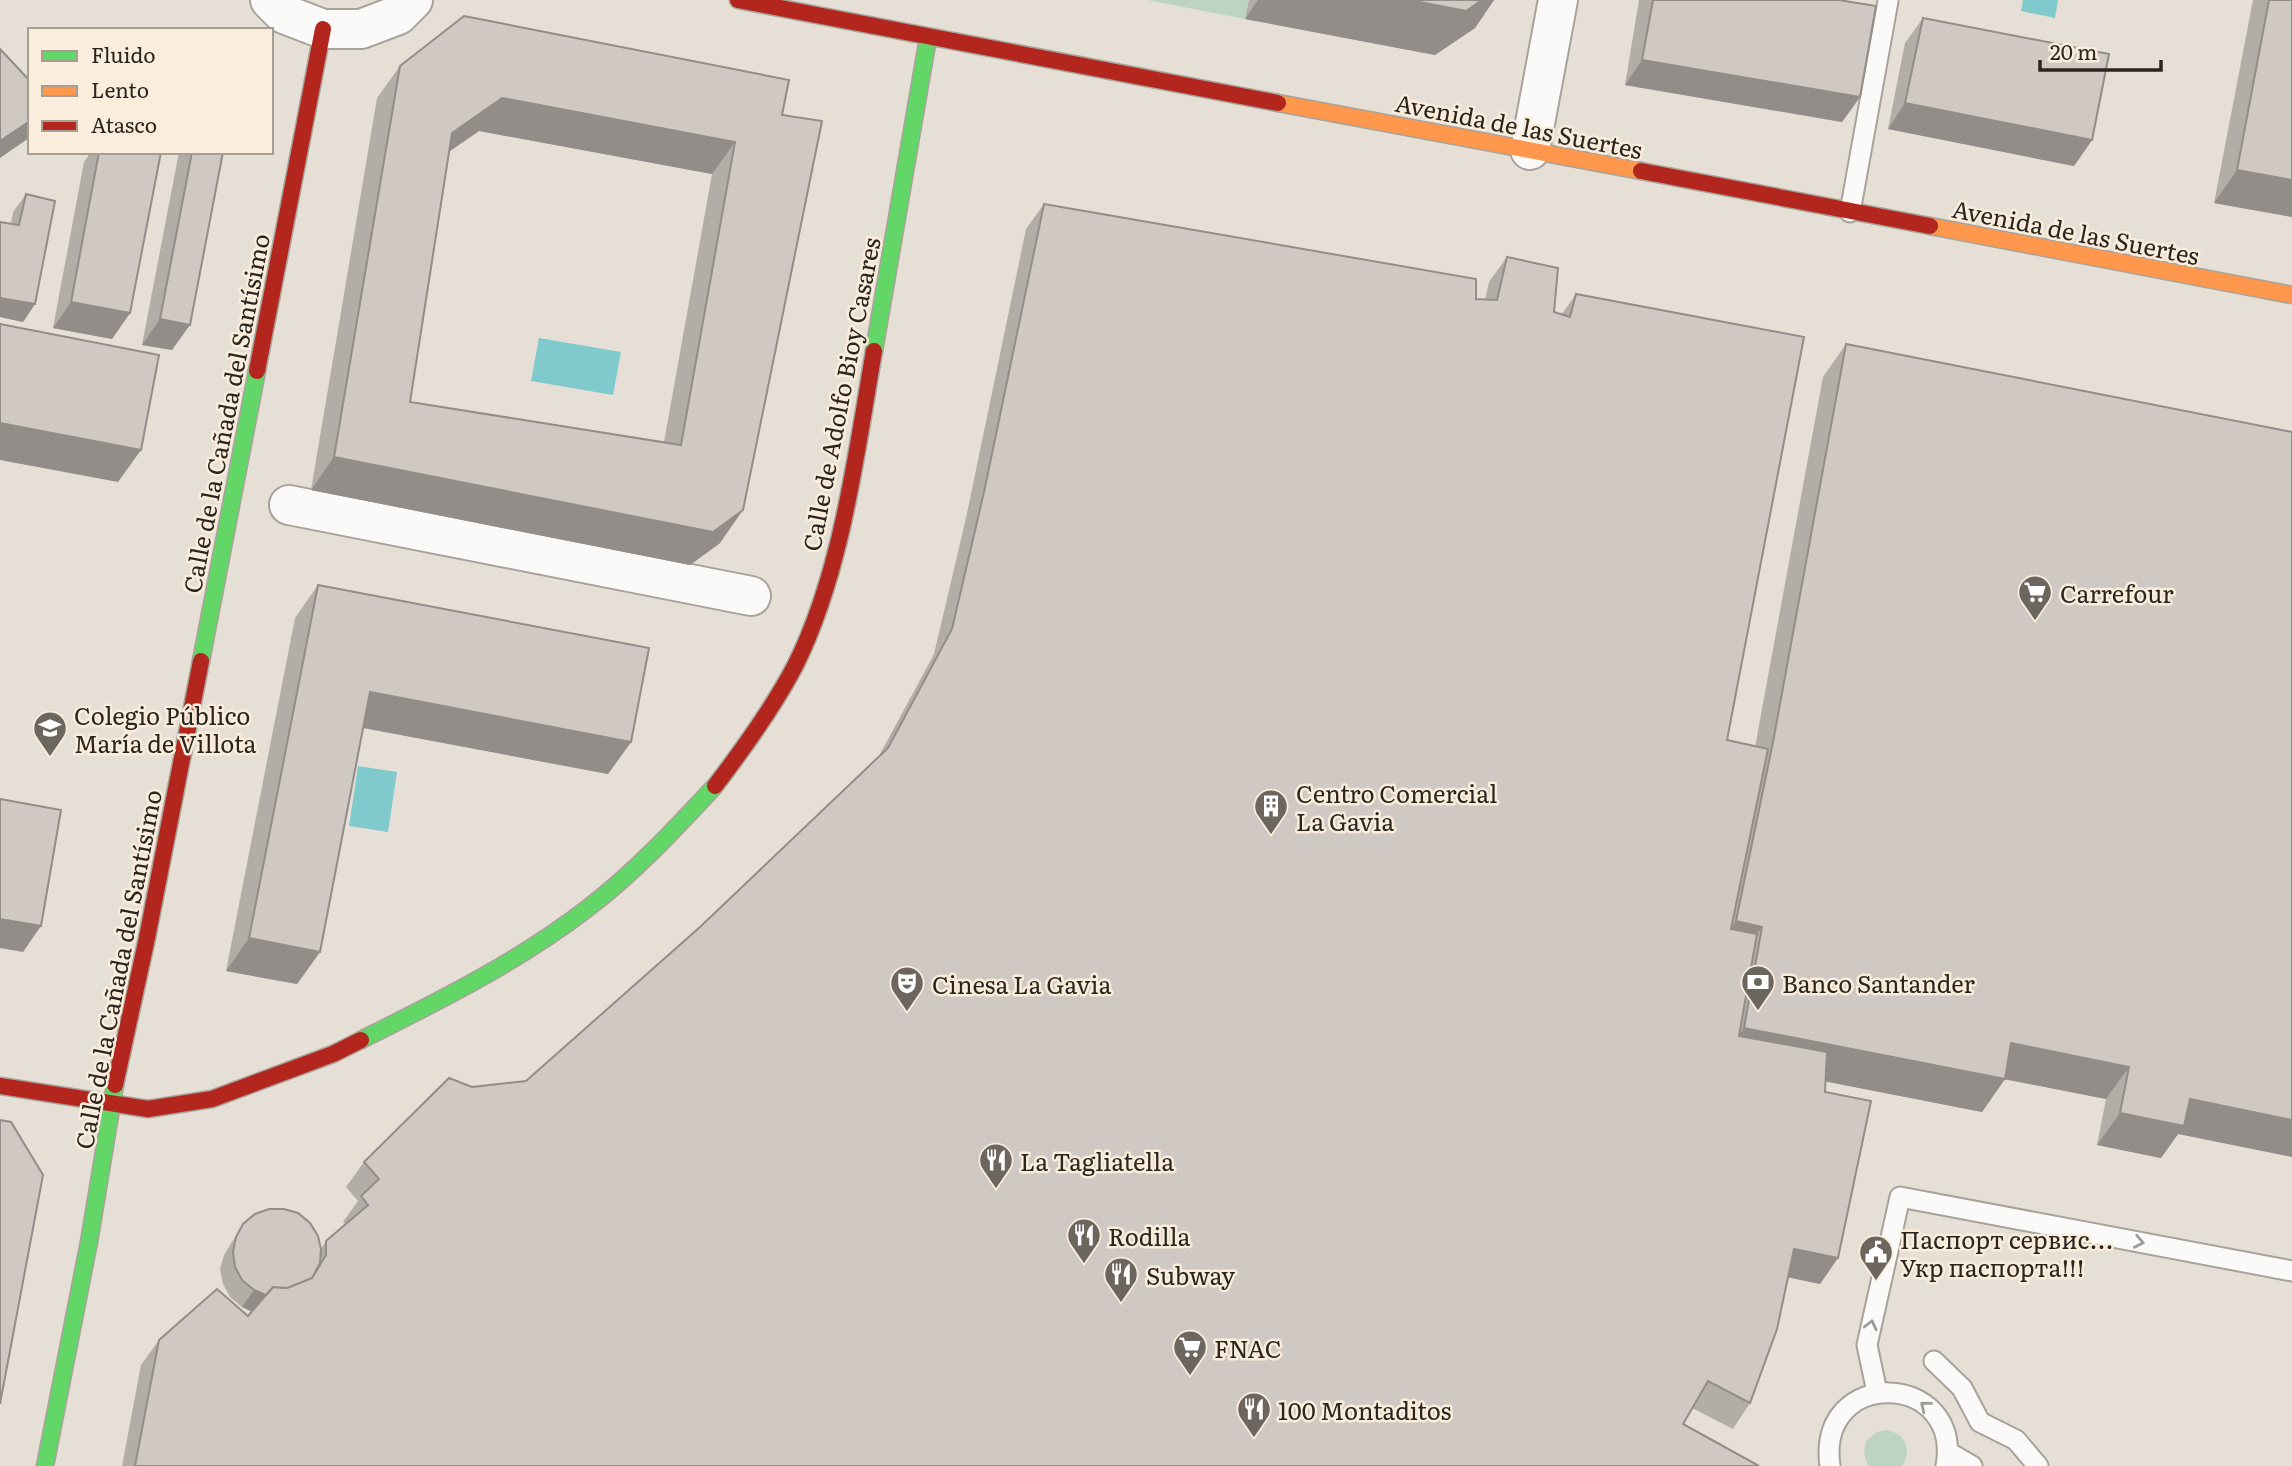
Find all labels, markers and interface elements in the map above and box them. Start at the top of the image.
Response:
legend [28,28,273,154]
scale bar [2040,28,2161,72]
text: 20 m [2050,35,2097,66]
text: Fluido [91,38,155,69]
text: Lento [91,73,149,104]
street label: Avenida de las Suertes [1392,84,1646,166]
text: Atasco [91,108,157,139]
street label: Avenida de las Suertes [1949,190,2203,272]
street label: Calle de la Cañada del Santísimo [173,230,277,596]
street label: Calle de Adolfo Bioy Casares [792,234,888,554]
supermarket icon: Carrefour [2016,573,2054,622]
place label: Carrefour [2060,575,2174,610]
place label: Colegio Público María de Villota [74,697,256,760]
school or university icon: Colegio Público María de Villota [31,709,69,758]
place label: Centro Comercial La Gavia [1296,775,1497,838]
street label: Calle de la Cañada del Santísimo [65,786,169,1152]
building icon: Centro Comercial La Gavia [1252,787,1290,836]
bank icon: Banco Santander [1739,963,1777,1012]
theatre icon: Cinesa La Gavia [888,964,926,1013]
place label: Banco Santander [1782,965,1976,1000]
place label: Cinesa La Gavia [932,966,1111,1001]
restaurant icon: La Tagliatella [977,1141,1015,1190]
place label: La Tagliatella [1020,1143,1174,1178]
restaurant icon: Rodilla [1065,1216,1103,1265]
place label: Rodilla [1108,1218,1191,1253]
place label: Паспорт сервис... Укр паспорта!!! [1900,1221,2113,1284]
public building icon: Паспорт сервис... Укр паспорта!!! [1857,1233,1895,1282]
one-way arrow [2133,1234,2145,1249]
restaurant icon: Subway [1102,1255,1140,1304]
place label: Subway [1146,1257,1235,1292]
one-way arrow [1863,1319,1878,1331]
supermarket icon: FNAC [1171,1328,1209,1377]
place label: FNAC [1214,1330,1282,1365]
restaurant icon: 100 Montaditos [1235,1390,1273,1439]
place label: 100 Montaditos [1278,1392,1451,1427]
one-way arrow [1920,1402,1933,1414]

